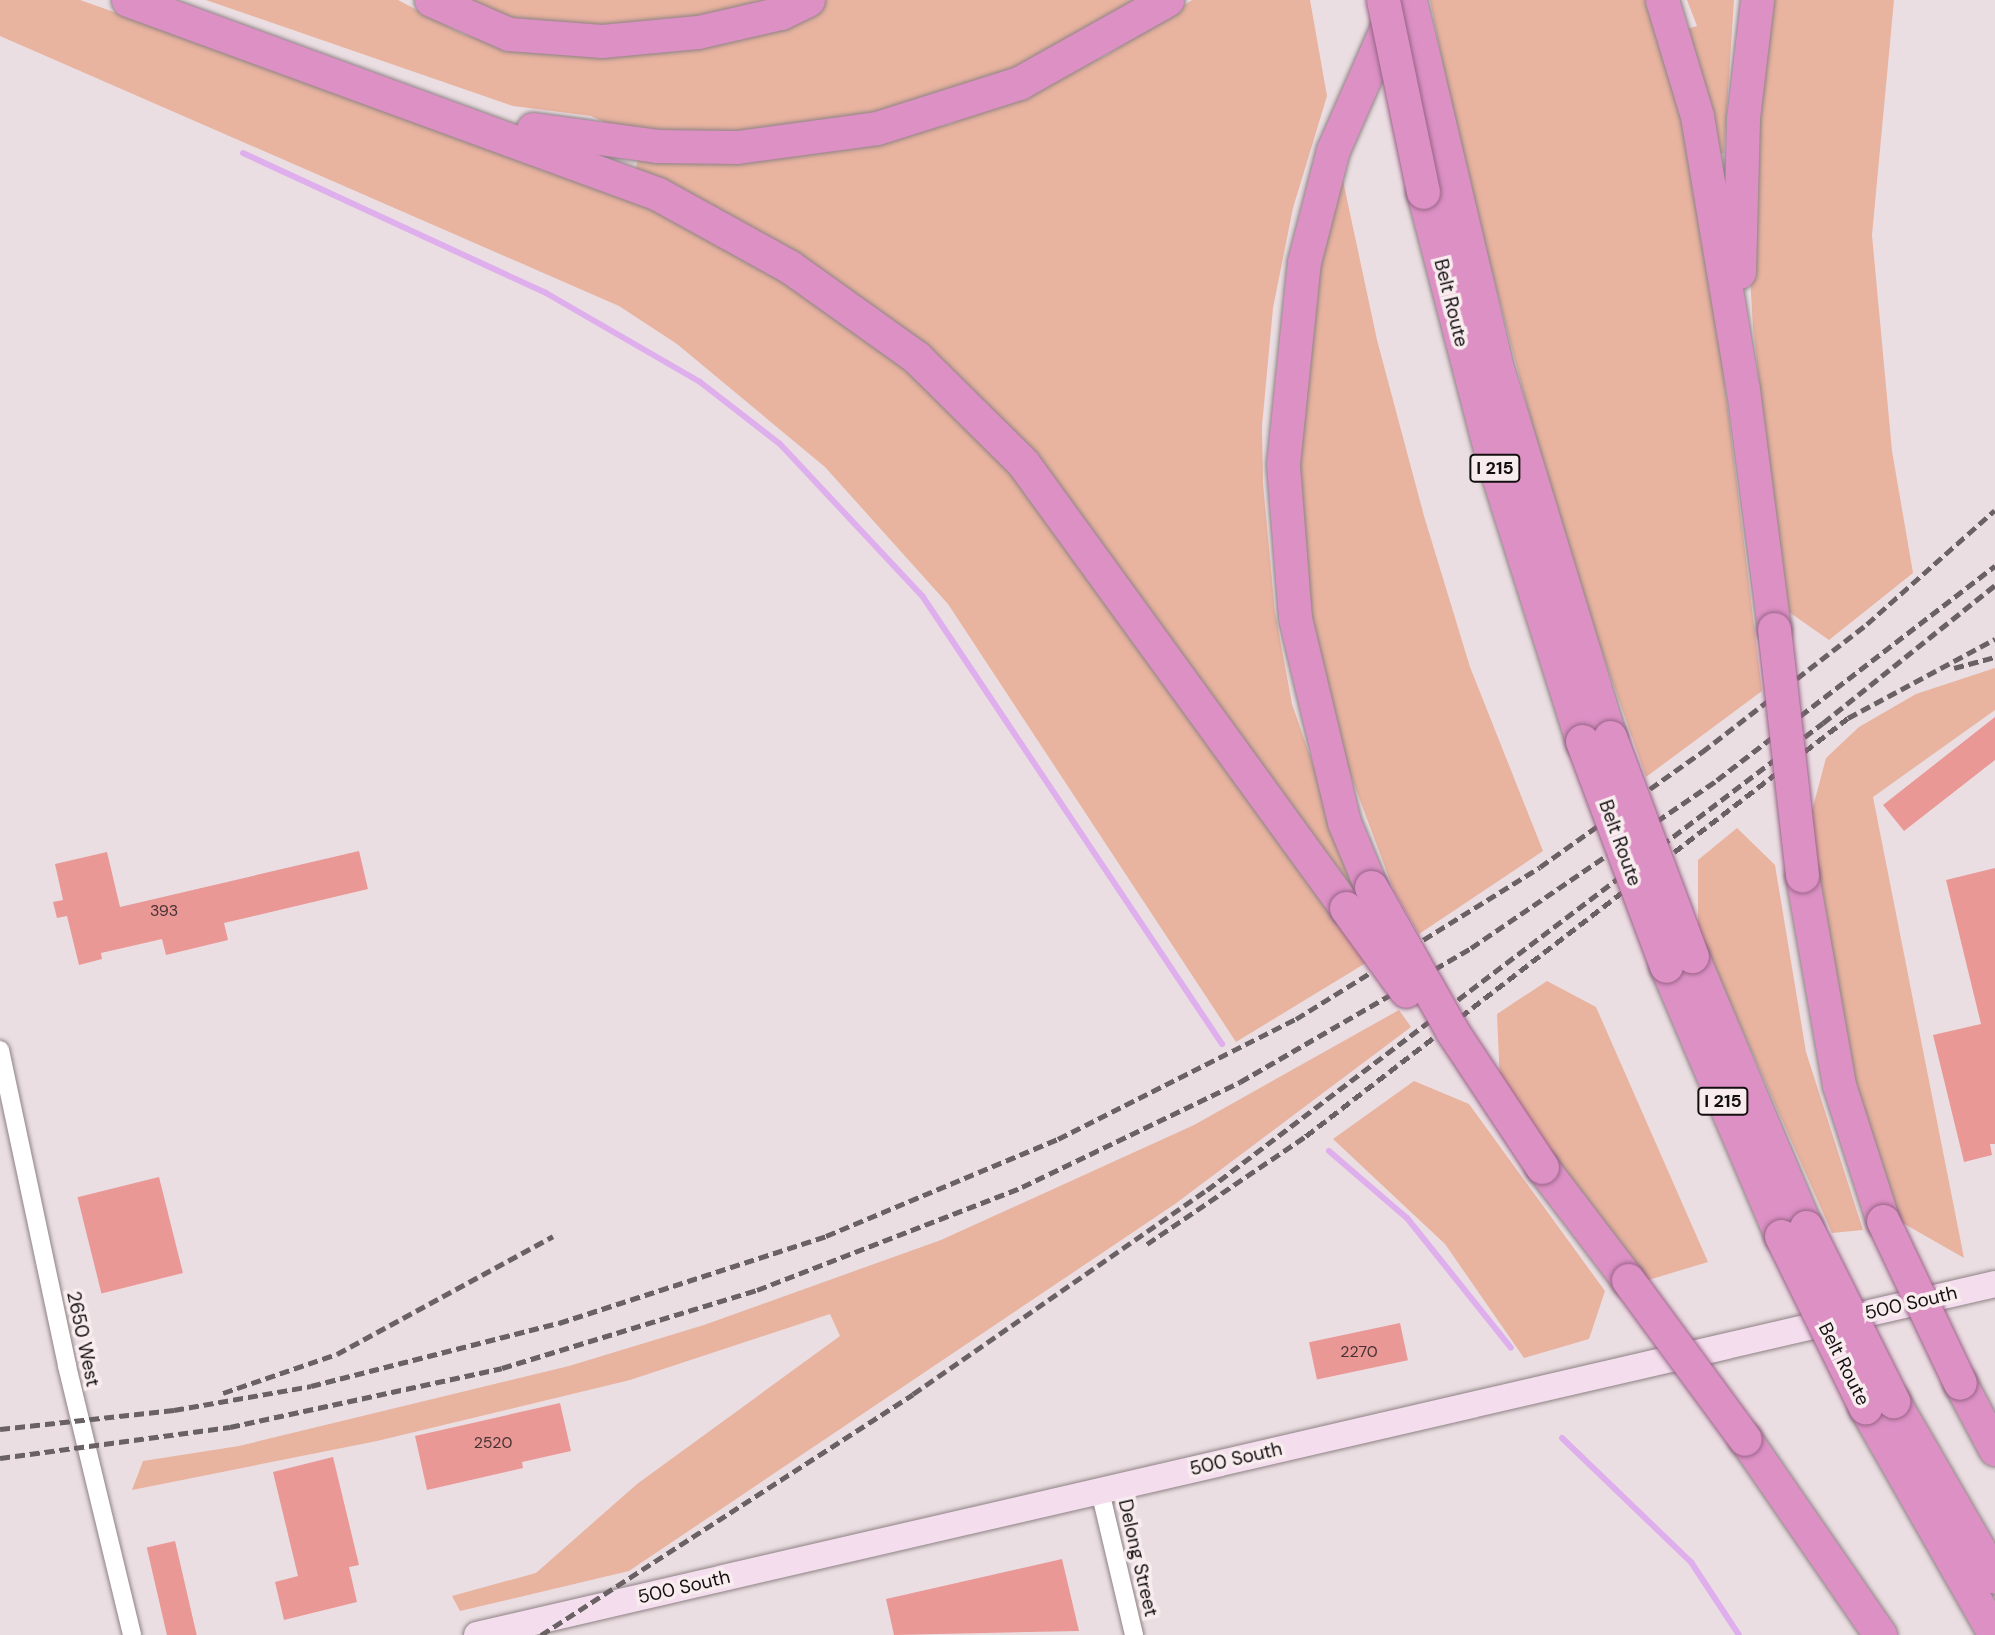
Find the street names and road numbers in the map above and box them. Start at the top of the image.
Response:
street label: Belt Route [1429,257,1473,349]
road number: I 215 [1469,454,1521,482]
street label: Belt Route [1594,797,1646,889]
road number: I 215 [1697,1086,1749,1116]
street label: 500 South [1863,1281,1959,1325]
street label: 2650 West [62,1289,104,1389]
street label: Belt Route [1813,1319,1875,1409]
street label: 500 South [1188,1437,1284,1481]
street label: Delong Street [1113,1497,1163,1619]
street label: 500 South [636,1565,732,1609]

